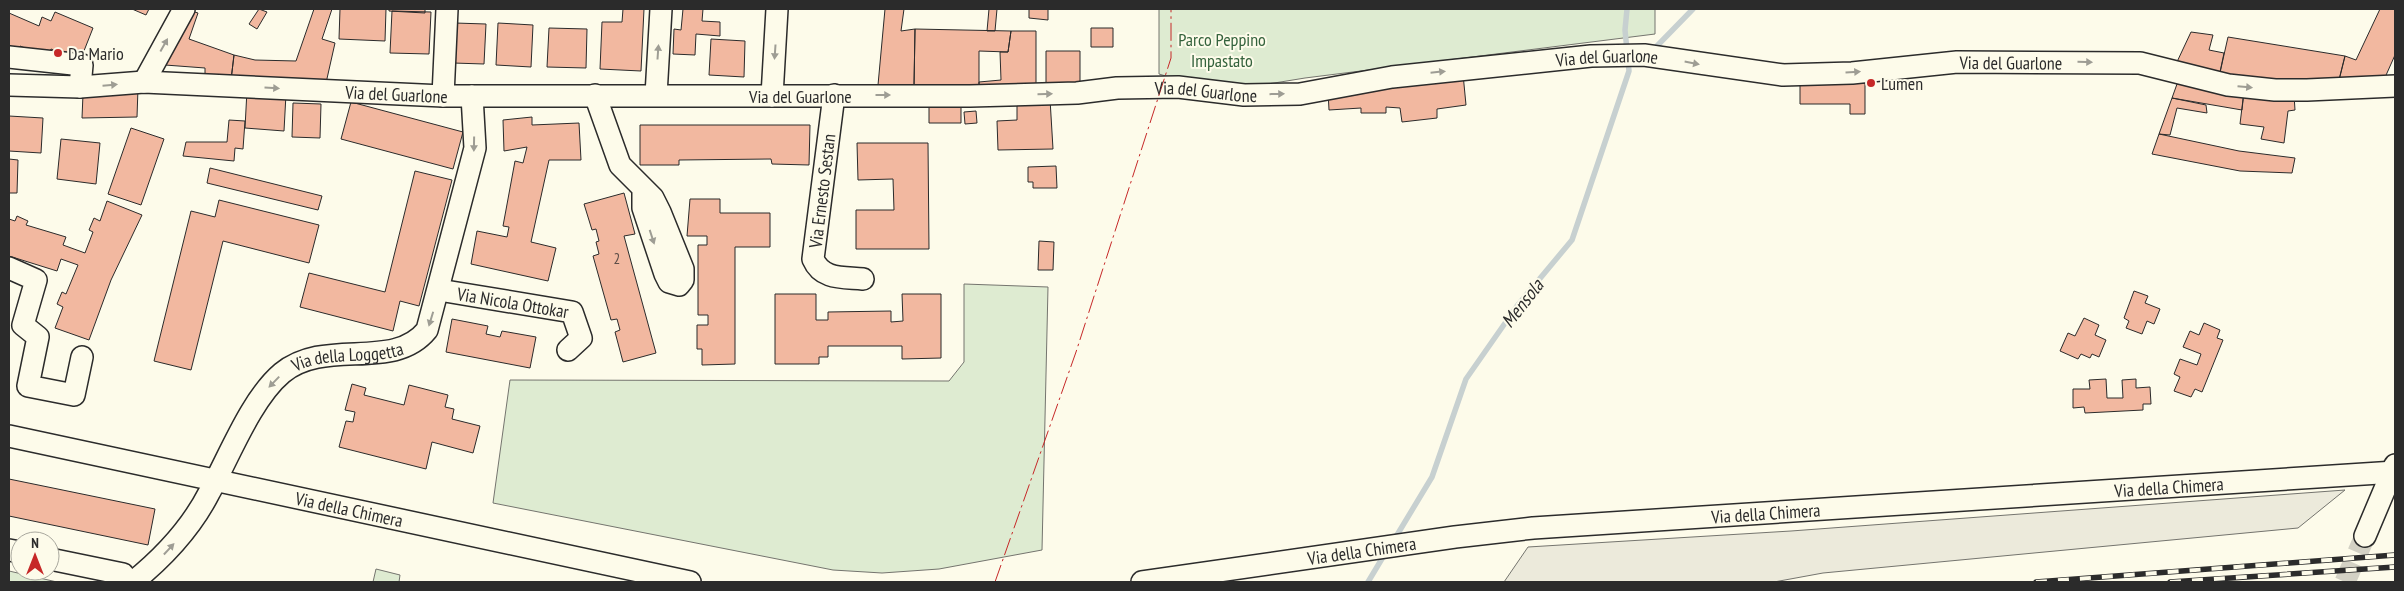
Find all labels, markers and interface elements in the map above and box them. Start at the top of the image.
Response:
park label: Parco Peppino Impastato [1178,28,1266,72]
one-way arrow [160,38,168,53]
place label: Da Mario [68,42,124,65]
street label: Via del Guarlone [1554,43,1660,71]
one-way arrow [654,44,662,60]
one-way arrow [770,44,778,60]
marker: Da Mario [52,47,64,59]
street label: Via del Guarlone [1958,51,2062,74]
one-way arrow [2077,58,2093,66]
one-way arrow [1684,59,1700,67]
one-way arrow [1430,68,1446,76]
one-way arrow [1846,68,1862,76]
place label: Lumen [1881,72,1923,95]
street label: Via del Guarlone [1154,76,1257,107]
marker: Lumen [1865,77,1877,89]
street label: Via del Guarlone [344,80,448,108]
one-way arrow [102,81,118,89]
one-way arrow [2237,83,2253,91]
one-way arrow [264,84,280,92]
street label: Via del Guarlone [748,85,852,108]
one-way arrow [1038,90,1054,98]
one-way arrow [1269,90,1285,98]
one-way arrow [875,91,891,99]
street label: Via Ernesto Sestan [803,133,840,250]
one-way arrow [470,136,478,152]
one-way arrow [648,230,656,245]
house number: 2 [614,249,620,268]
water label: Mensola [1496,273,1549,332]
street label: Via Nicola Ottokar [455,282,570,323]
one-way arrow [426,311,434,326]
street label: Via della Loggetta [287,336,406,377]
one-way arrow [268,375,280,387]
street label: Via della Chimera [2113,472,2224,502]
street label: Via della Chimera [292,486,405,532]
street label: Via della Chimera [1709,498,1821,528]
north arrow [10,531,60,581]
street label: Via della Chimera [1305,531,1417,570]
text: N [31,534,39,552]
one-way arrow [163,544,175,556]

